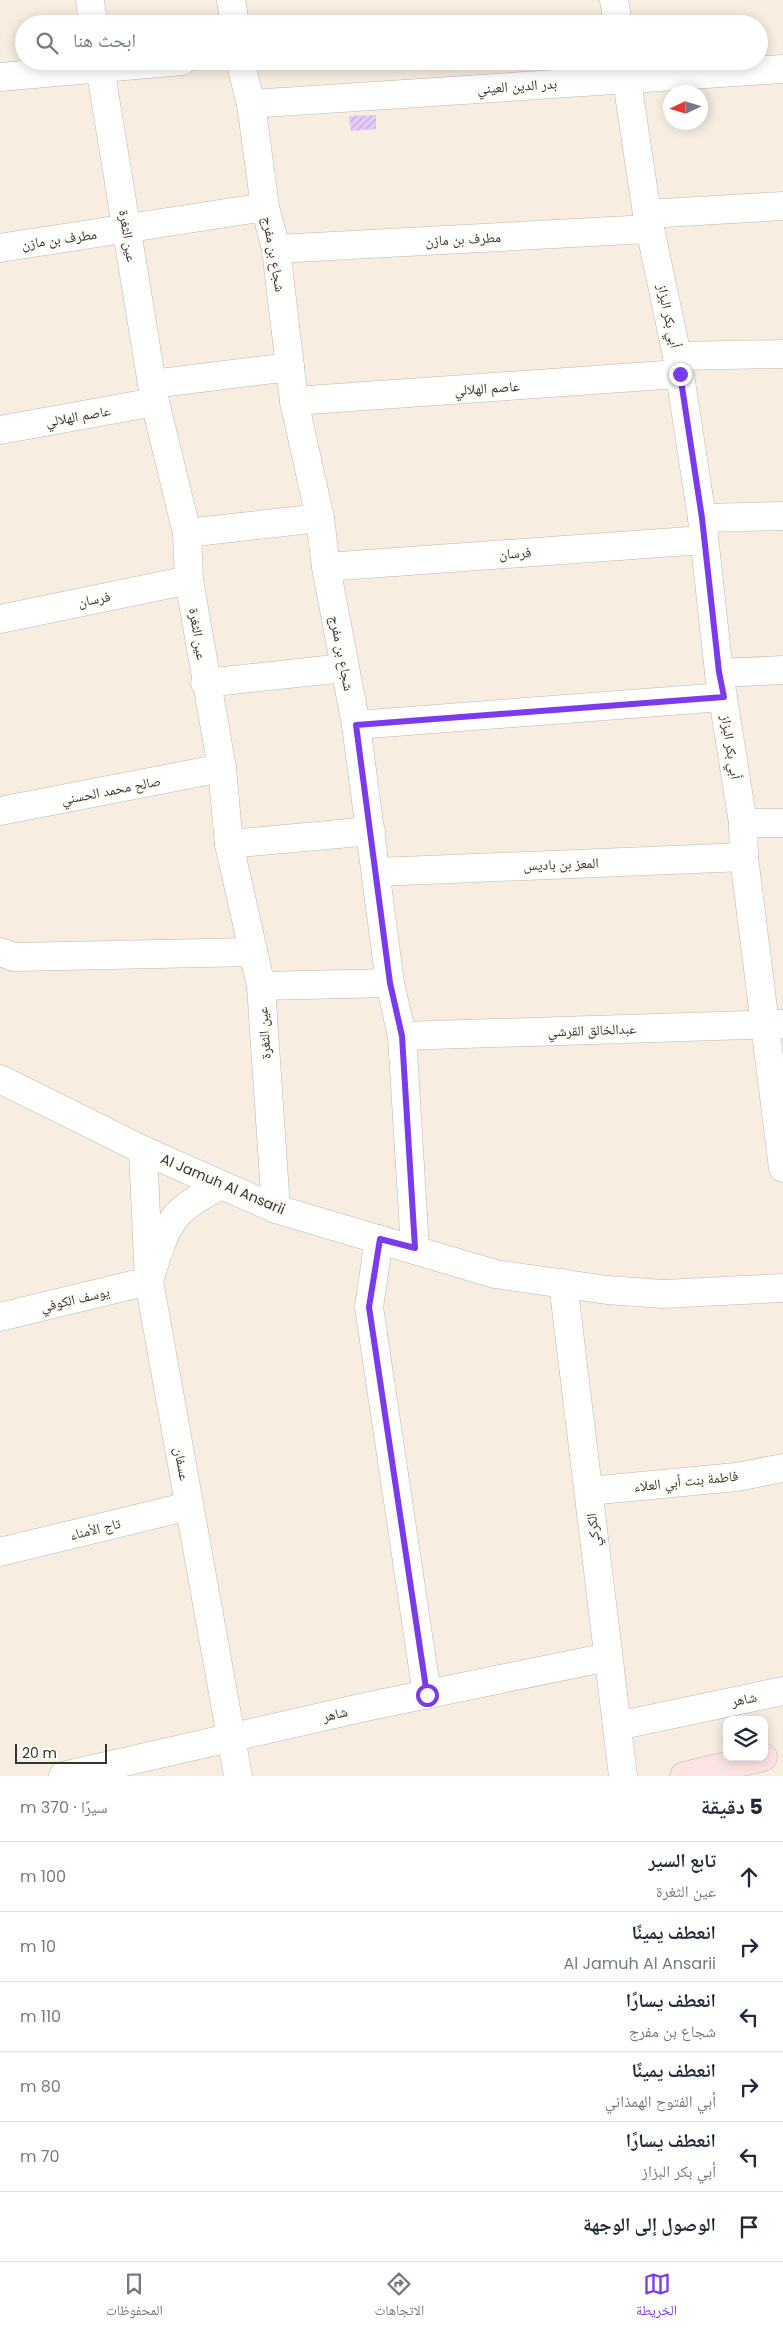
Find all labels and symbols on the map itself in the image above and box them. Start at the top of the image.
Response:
street label: بدر الدين العيني [476,73,558,100]
north arrow [663,85,708,130]
street label: عين الثغرة [114,208,142,264]
street label: شجاع بن مفرج [258,215,290,293]
street label: مطرف بن مازن [20,224,98,254]
street label: مطرف بن مازن [425,227,501,251]
street label: أبي بكر البزاز [651,281,686,350]
route end [669,363,692,386]
street label: عاصم الهلالي [454,376,520,402]
street label: عاصم الهلالي [44,400,112,433]
street label: فرسان [498,542,532,564]
street label: فرسان [76,586,112,612]
street label: عين الثغرة [184,606,212,662]
street label: شجاع بن مفرج [325,614,359,692]
street label: أبي بكر البزاز [714,712,746,781]
street label: صالح محمد الحسني [59,771,163,811]
street label: المعز بن باديس [523,853,599,875]
street label: عين الثغرة [252,1006,276,1060]
street label: عبدالخالق القرشي [547,1018,637,1043]
street label: Al Jamuh Al Ansarii [158,1149,288,1219]
street label: يوسف الكوفي [38,1281,112,1318]
street label: عسفان [169,1446,195,1482]
street label: فاطمة بنت أبي العلاء [633,1466,739,1498]
street label: الكركي [581,1512,607,1548]
street label: تاج الأمناء [67,1513,123,1545]
route start [416,1684,439,1707]
street label: شاهر [728,1687,759,1712]
street label: شاهر [319,1701,350,1727]
scale bar [15,1741,108,1764]

